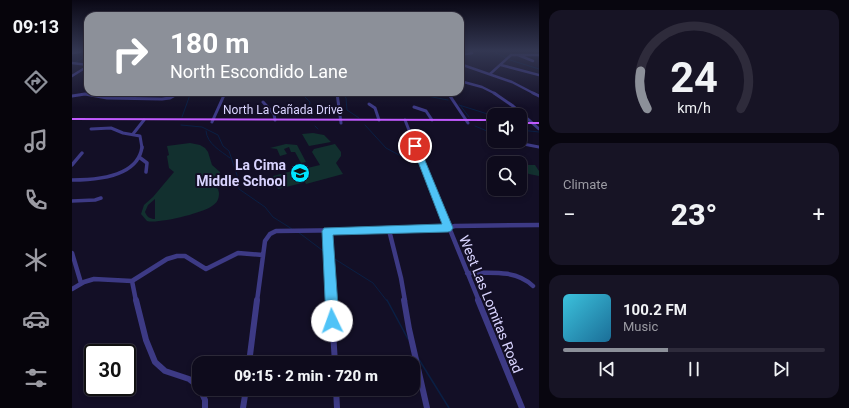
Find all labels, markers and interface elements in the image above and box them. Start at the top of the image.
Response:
text: 09:13 [13,16,59,37]
text: 180 m [170,27,249,60]
icon: right [104,28,156,80]
text: 24 [670,53,718,102]
text: North Escondido Lane [170,61,347,82]
icon: directions [22,68,50,96]
text: km/h [677,100,711,116]
street label: North La Cañada Drive [223,103,343,117]
map controls [487,108,527,196]
button: sound [487,108,527,148]
icon: music [22,127,50,155]
pin [398,129,432,163]
icon: arrive [404,135,426,157]
button: search [487,156,527,196]
place label: La Cima Middle School [196,157,287,189]
school or university icon: La Cima Middle School [289,162,311,184]
text: Climate [563,177,607,192]
icon: phone [22,186,50,214]
text: 23° [671,197,717,232]
text: − [563,202,576,227]
text: + [813,202,825,227]
street label: West Las Lomitas Road [456,233,526,375]
icon: climate [22,246,50,274]
position arrow [311,300,353,342]
text: 100.2 FM [623,301,687,319]
icon: car [22,305,50,333]
text: Music [623,319,658,334]
speed limit sign: 30 [84,344,136,396]
icon: previous [596,358,618,380]
icon: pause [683,358,705,380]
icon: next [770,358,792,380]
icon: filters [22,364,50,392]
text: 09:15 · 2 min · 720 m [234,367,378,385]

